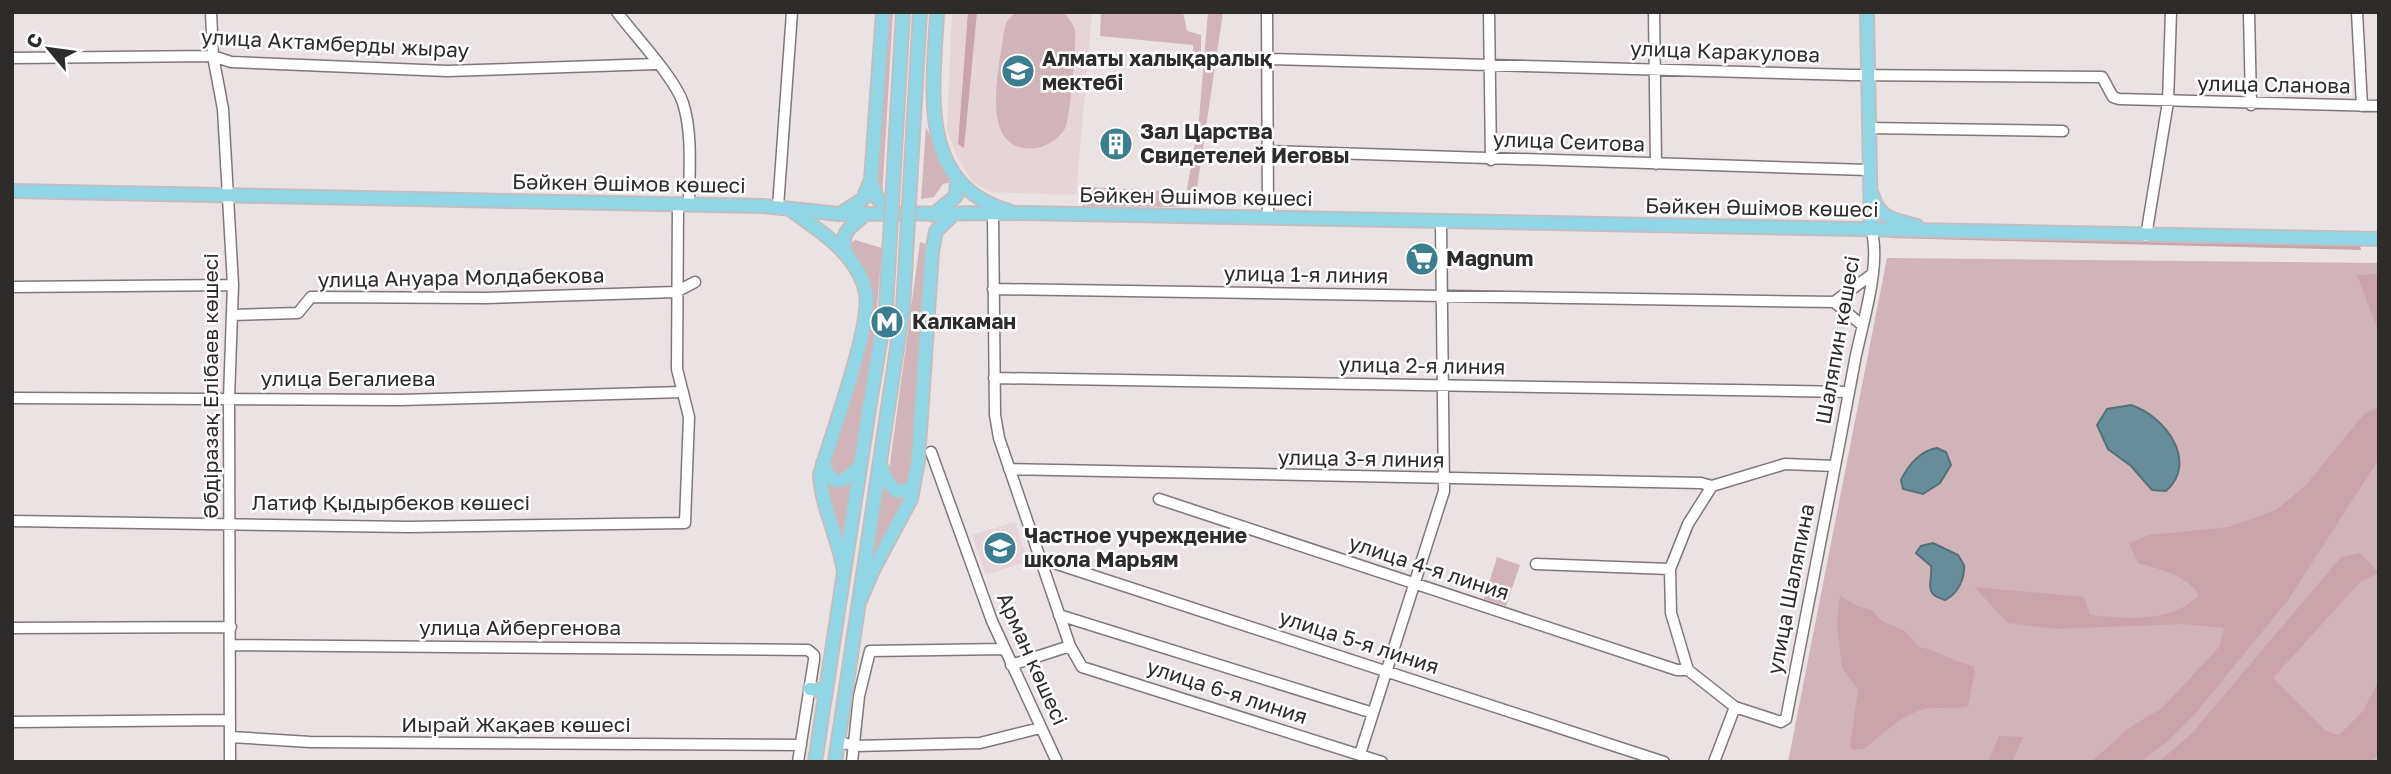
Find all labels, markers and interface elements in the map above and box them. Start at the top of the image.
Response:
north arrow [14,14,84,84]
street label: улица Актамберды жырау [200,23,470,63]
text: С [20,29,47,52]
street label: улица Каракулова [1630,35,1821,67]
place label: Алматы халықаралық мектебі [1042,45,1273,95]
school or university icon: Алматы халықаралық мектебі [999,52,1037,90]
street label: улица Сланова [2197,70,2351,98]
place label: Зал Царства Свидетелей Иеговы [1140,118,1350,168]
building icon: Зал Царства Свидетелей Иеговы [1097,125,1135,163]
street label: улица Сеитова [1492,125,1646,157]
street label: Бәйкен Әшімов көшесі [512,168,746,198]
street label: Бәйкен Әшімов көшесі [1079,181,1313,211]
street label: Бәйкен Әшімов көшесі [1645,192,1879,222]
supermarket icon: Magnum [1403,240,1441,278]
place label: Magnum [1446,245,1533,271]
street label: Әбдіразақ Елібаев көшесі [197,253,223,519]
street label: Шаляпин көшесі [1809,254,1865,426]
street label: улица 1-я линия [1223,260,1389,288]
street label: улица Ануара Молдабекова [317,261,605,293]
metro station icon: Калкаман [868,303,906,341]
place label: Калкаман [912,308,1016,334]
street label: улица 2-я линия [1338,351,1506,379]
street label: улица Бегалиева [260,365,436,391]
street label: улица 3-я линия [1277,444,1445,472]
street label: Латиф Қыдырбеков көшесі [252,489,530,515]
street label: улица Шаляпина [1761,501,1819,676]
place label: Частное учреждение школа Марьям [1024,522,1247,572]
school or university icon: Частное учреждение школа Марьям [981,529,1019,567]
street label: улица 4-я линия [1346,529,1513,605]
street label: Арман көшесі [992,588,1074,729]
street label: улица 5-я линия [1276,603,1443,679]
street label: улица Айбергенова [419,614,621,640]
street label: улица 6-я линия [1144,653,1311,729]
street label: Иырай Жақаев көшесі [401,711,631,737]

